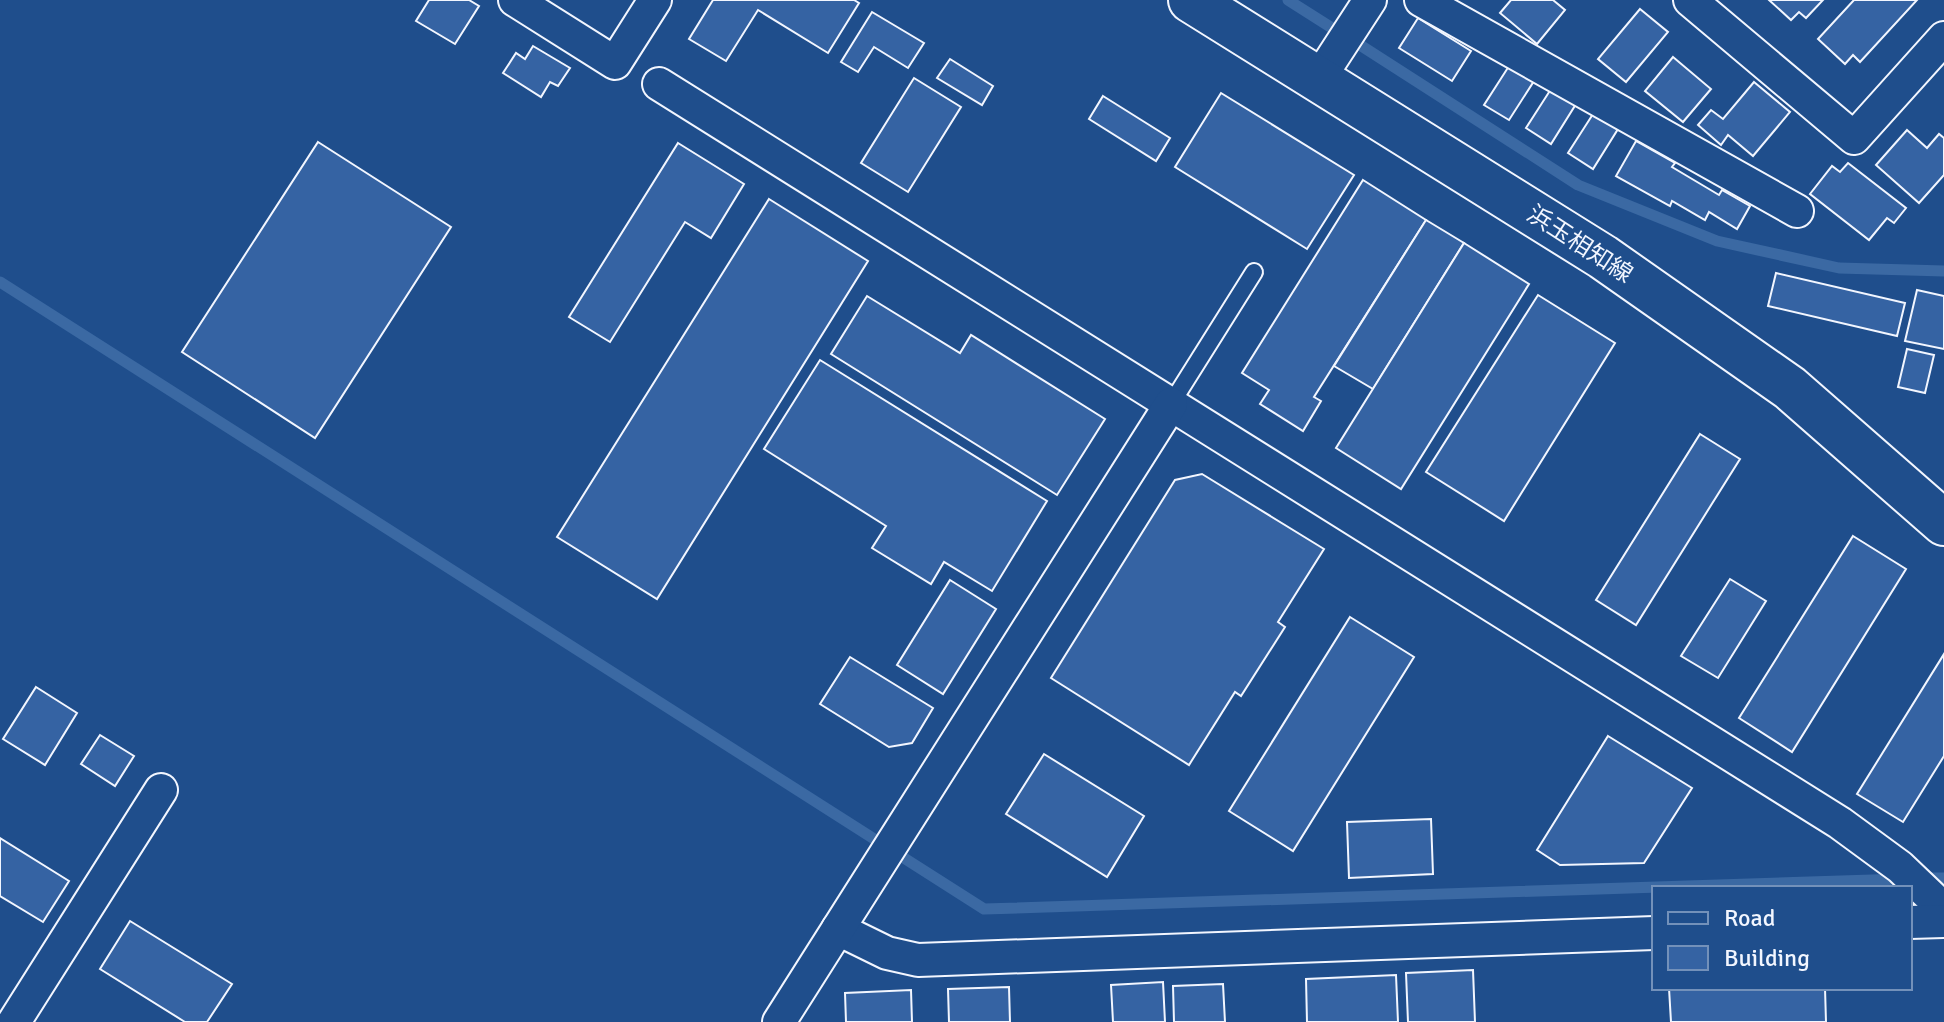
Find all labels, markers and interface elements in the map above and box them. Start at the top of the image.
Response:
street label: 浜玉相知線 [1522,199,1638,289]
legend [1652,886,1912,990]
text: Road [1724,903,1775,933]
text: Building [1724,943,1810,973]

